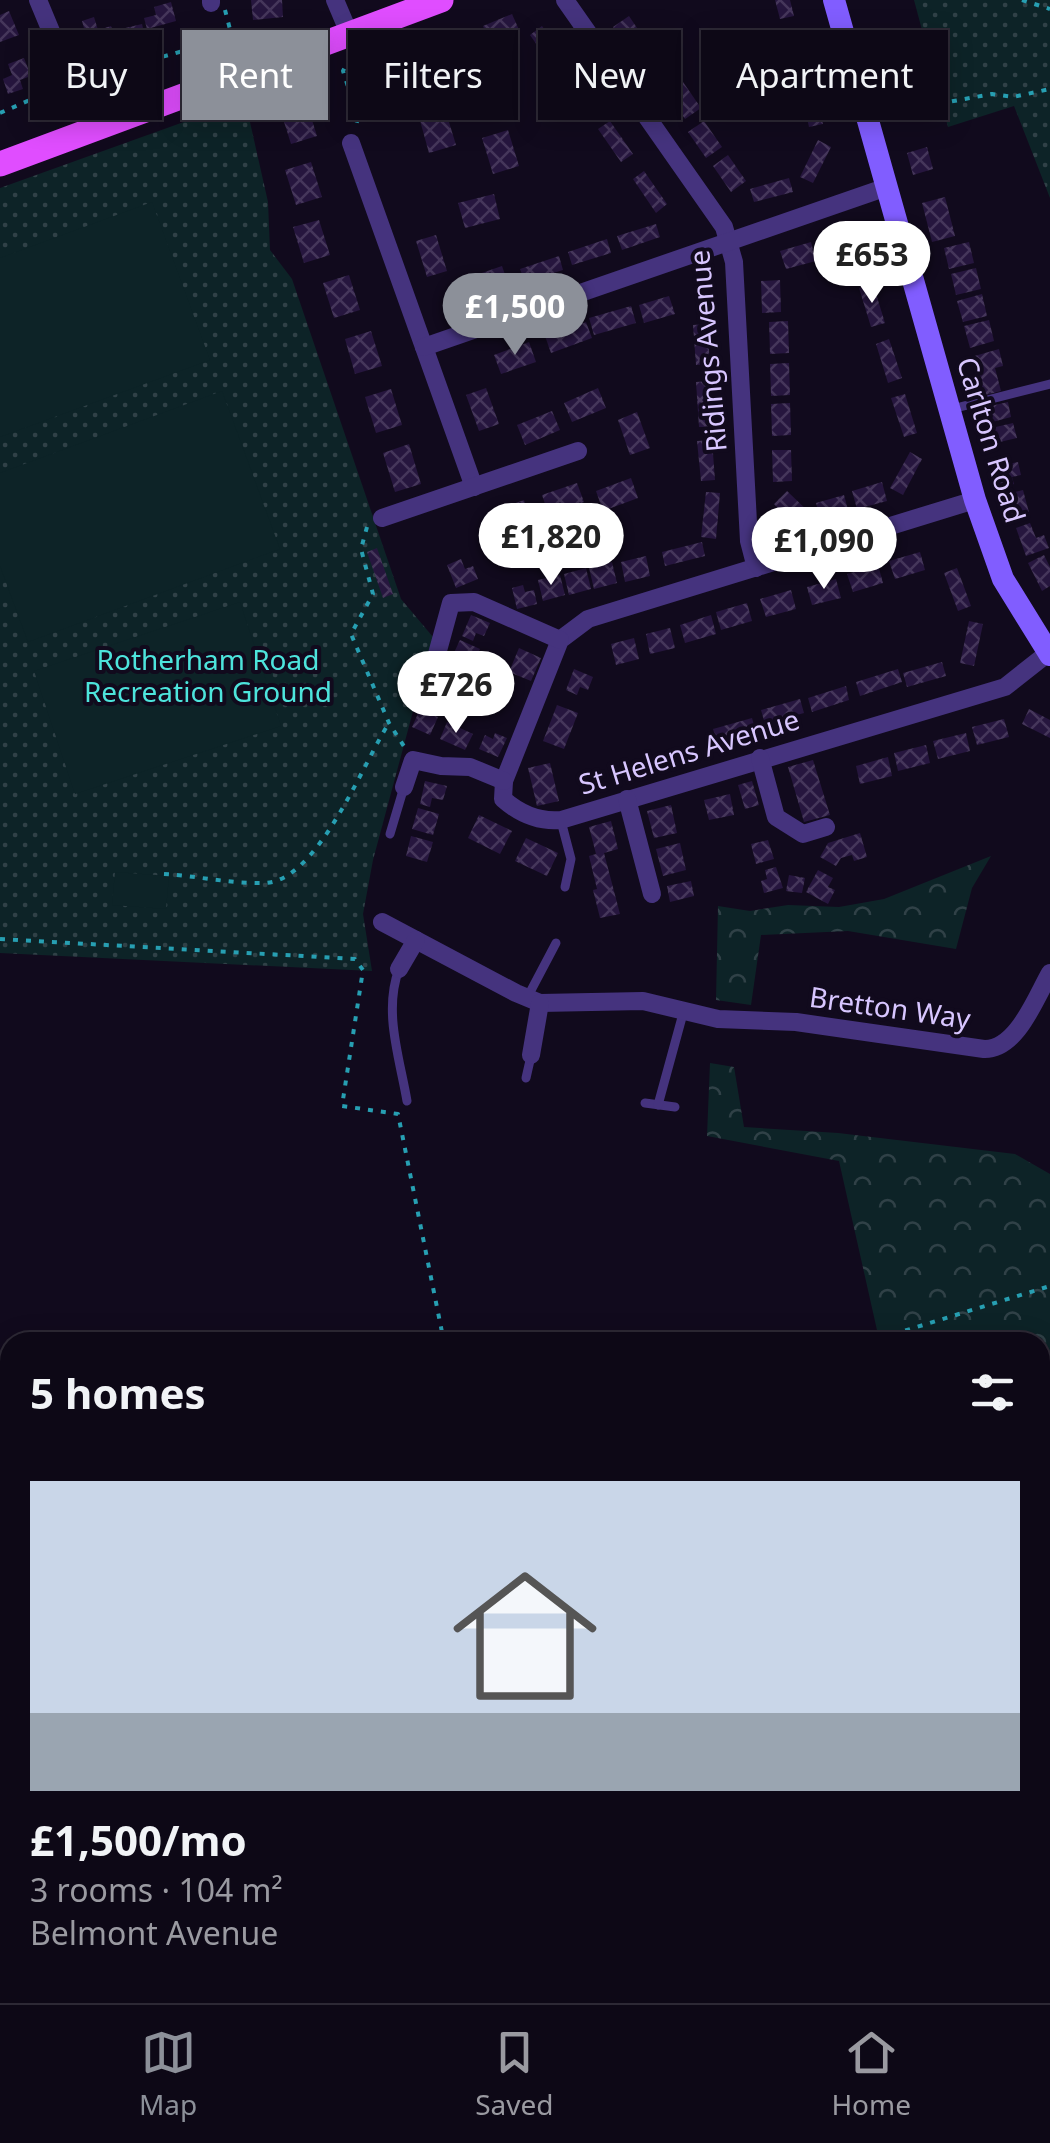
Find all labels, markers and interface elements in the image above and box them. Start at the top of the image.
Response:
chip: Buy [30,30,162,120]
chip: Rent [182,30,328,120]
chip: Filters [348,30,518,120]
chip: New [538,30,681,120]
chip: Apartment [701,30,948,120]
pin: £653 [813,221,931,306]
text: £653 [835,232,909,275]
street label: Ridings Avenue [679,249,735,454]
pin: £1,500 [434,273,596,358]
text: £1,500 [465,284,565,327]
street label: Carlton Road [949,352,1035,527]
pin: £1,820 [470,503,632,588]
pin: £1,090 [743,507,905,592]
text: £1,820 [501,514,601,557]
text: £1,090 [774,518,874,561]
park label: Rotherham Road Recreation Ground [84,640,332,710]
pin: £726 [397,651,515,736]
text: £726 [419,662,493,705]
street label: St Helens Avenue [574,699,804,803]
street label: Bretton Way [807,977,974,1037]
text: 5 homes [30,1364,206,1421]
icon: filters [965,1365,1020,1420]
icon: home [435,1546,615,1726]
text: £1,500/mo [30,1811,247,1868]
text: 3 rooms · 104 m² [30,1868,283,1911]
text: Belmont Avenue [30,1911,278,1954]
tab: Map [139,2025,197,2123]
tab: Saved [475,2025,553,2123]
tab: Home [831,2025,911,2123]

